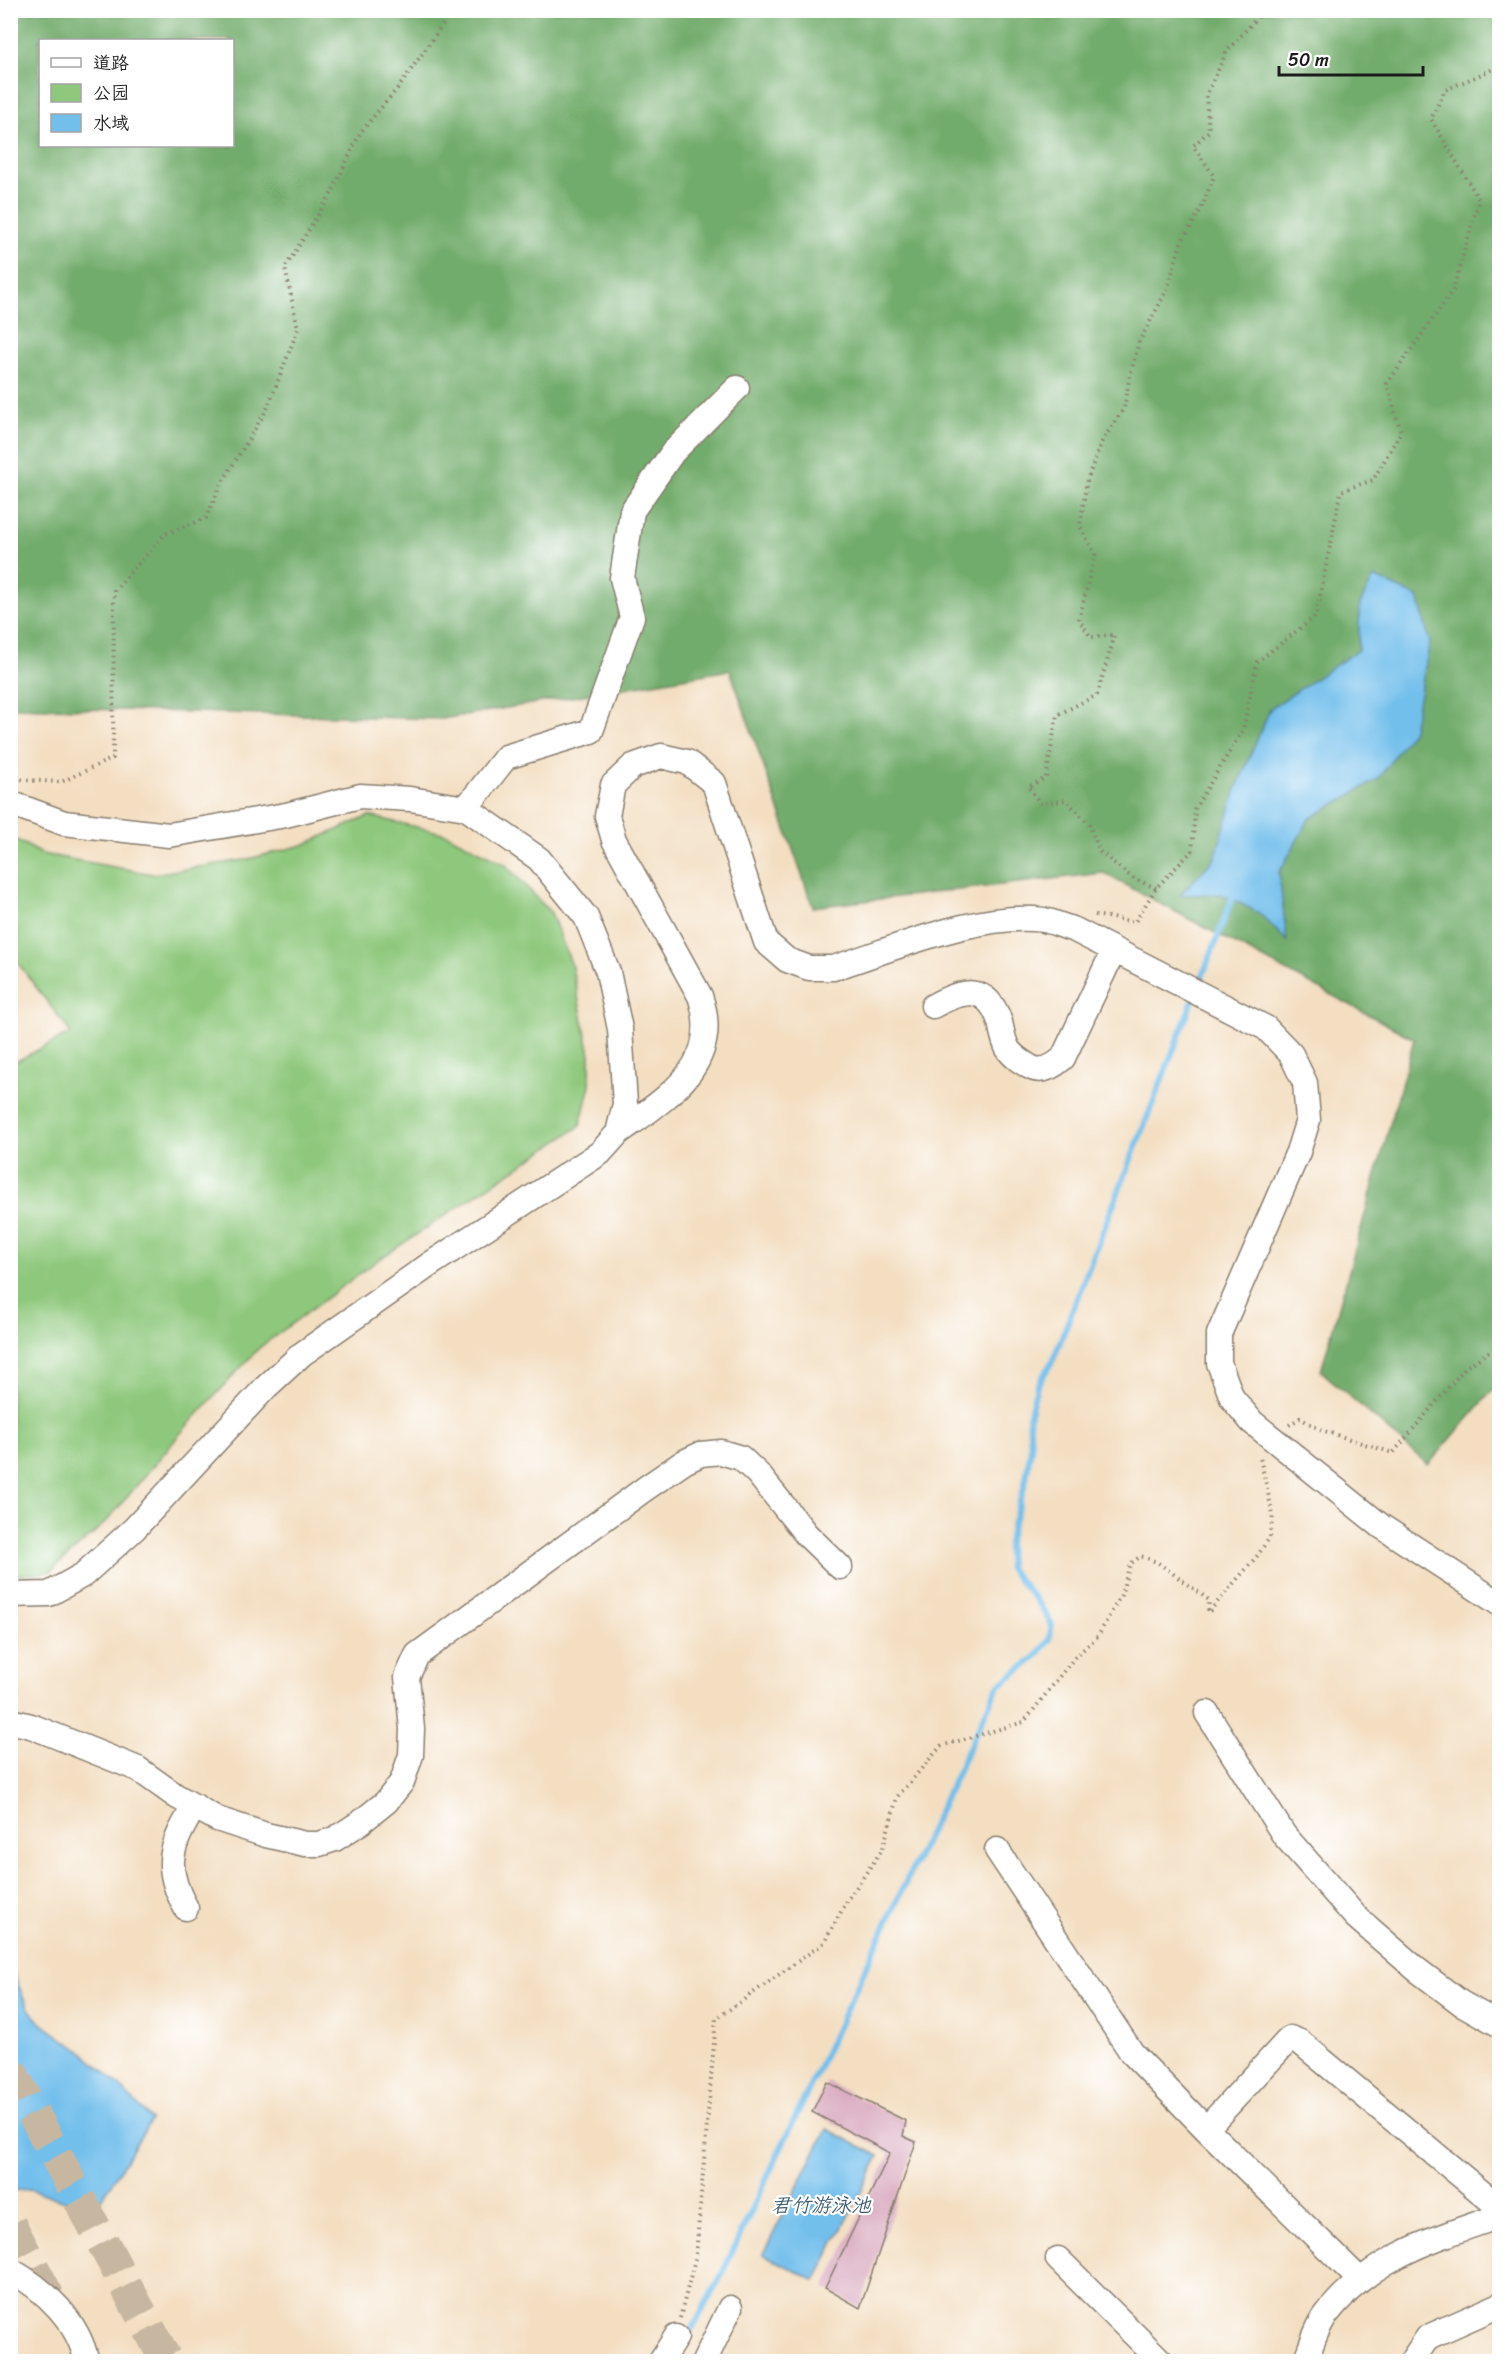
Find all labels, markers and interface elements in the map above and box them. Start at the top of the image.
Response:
legend [39,39,234,147]
scale bar [1279,39,1423,77]
text: 50 m [1288,44,1329,76]
text: 道路 [93,47,129,79]
text: 公园 [93,77,129,109]
text: 水域 [93,107,129,139]
water label: 君竹游泳池 [771,2188,872,2223]

